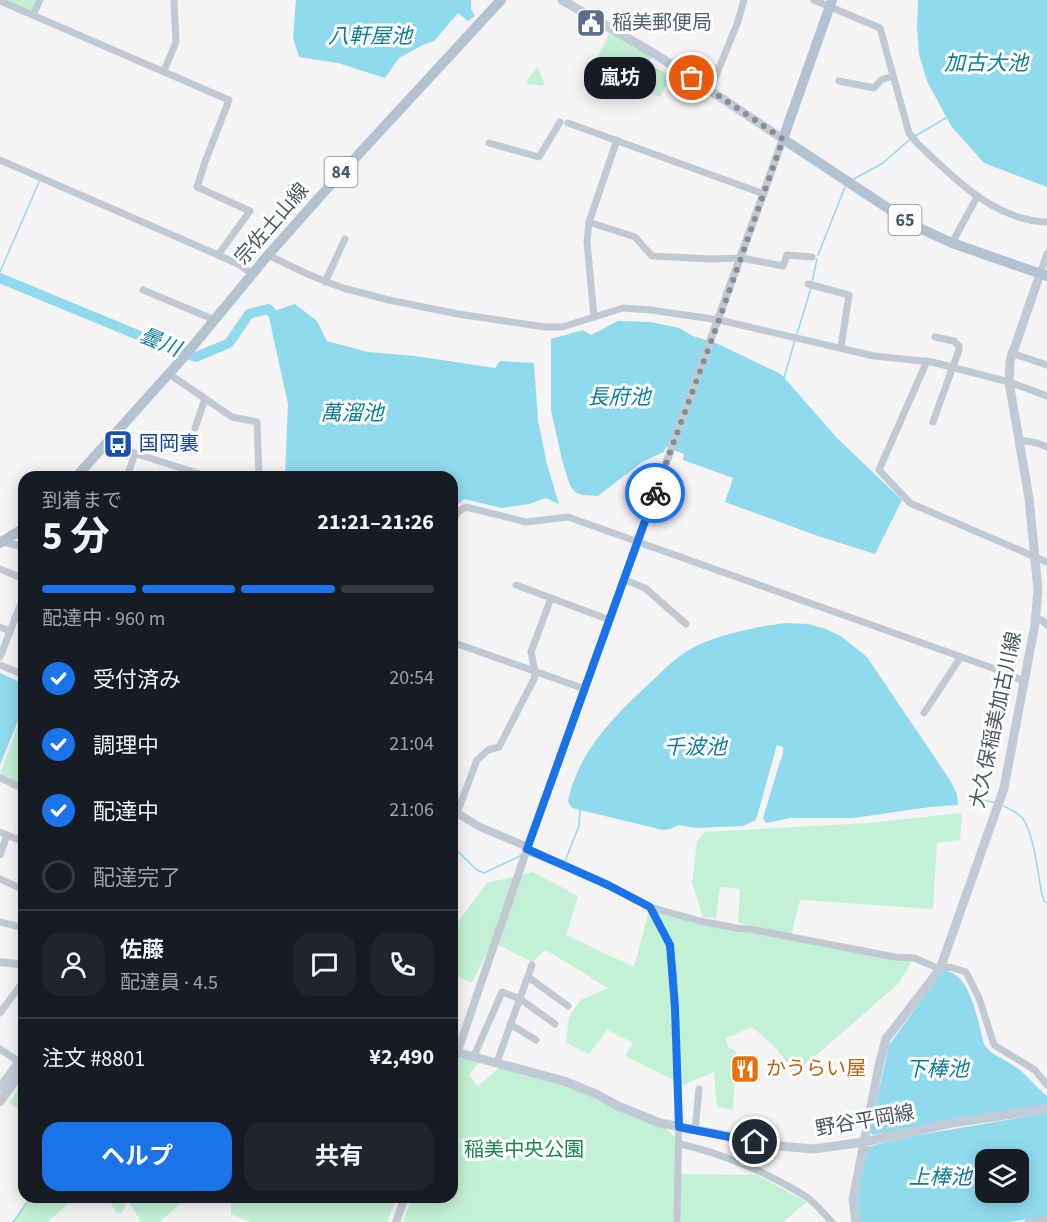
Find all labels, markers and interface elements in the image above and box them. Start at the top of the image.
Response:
public building icon: 稲美郵便局 [575,7,607,39]
place label: 稲美郵便局 [612,9,712,37]
water label: 八軒屋池 [328,21,414,51]
water label: 加古大池 [944,48,1030,78]
pin [666,52,717,103]
callout: 嵐坊 [584,57,656,99]
icon: bag [675,61,708,94]
text: 嵐坊 [600,64,640,92]
road number: 84 [324,157,358,187]
street label: 宗佐土山線 [229,177,315,271]
road number: 65 [888,205,922,235]
water label: 曇川 [135,320,187,365]
water label: 長府池 [588,382,652,412]
water label: 萬溜池 [321,398,385,428]
bus stop icon: 国岡裏 [102,428,134,460]
place label: 国岡裏 [139,430,199,458]
courier [625,463,685,523]
icon: bike [639,477,672,510]
text: 到着まで [42,487,122,515]
text: 21:21–21:26 [317,506,434,538]
text: 5 分 [42,509,109,565]
text: 配達中 · 960 m [42,605,165,633]
street label: 大久保稲美加古川線 [964,629,1028,811]
icon: check [42,662,75,695]
text: 受付済み [93,664,181,696]
text: 20:54 [389,664,434,692]
icon: check [42,728,75,761]
text: 調理中 [93,730,159,762]
text: 21:04 [389,730,434,758]
water label: 千波池 [664,732,728,762]
icon: check [42,794,75,827]
text: 配達中 [93,796,159,828]
text: 21:06 [389,796,434,824]
text: 配達完了 [93,862,181,894]
button: person [42,933,105,996]
button: chat [293,933,356,996]
button: phone [371,933,434,996]
text: 佐藤 [120,934,164,966]
text: 配達員 · 4.5 [120,969,218,997]
text: ¥2,490 [369,1041,434,1073]
text: 注文 #8801 [42,1043,145,1075]
restaurant icon: かうらい屋 [729,1053,761,1085]
water label: 下棒池 [906,1054,970,1084]
place label: かうらい屋 [766,1055,866,1083]
street label: 野谷平岡線 [813,1099,917,1143]
pin [729,1116,780,1167]
button: ヘルプ [42,1122,232,1191]
button: 共有 [244,1122,434,1191]
icon: home [738,1125,771,1158]
park label: 稲美中央公園 [464,1136,584,1164]
map controls [975,1149,1029,1203]
button: layers [975,1149,1029,1203]
water label: 上棒池 [909,1162,973,1192]

